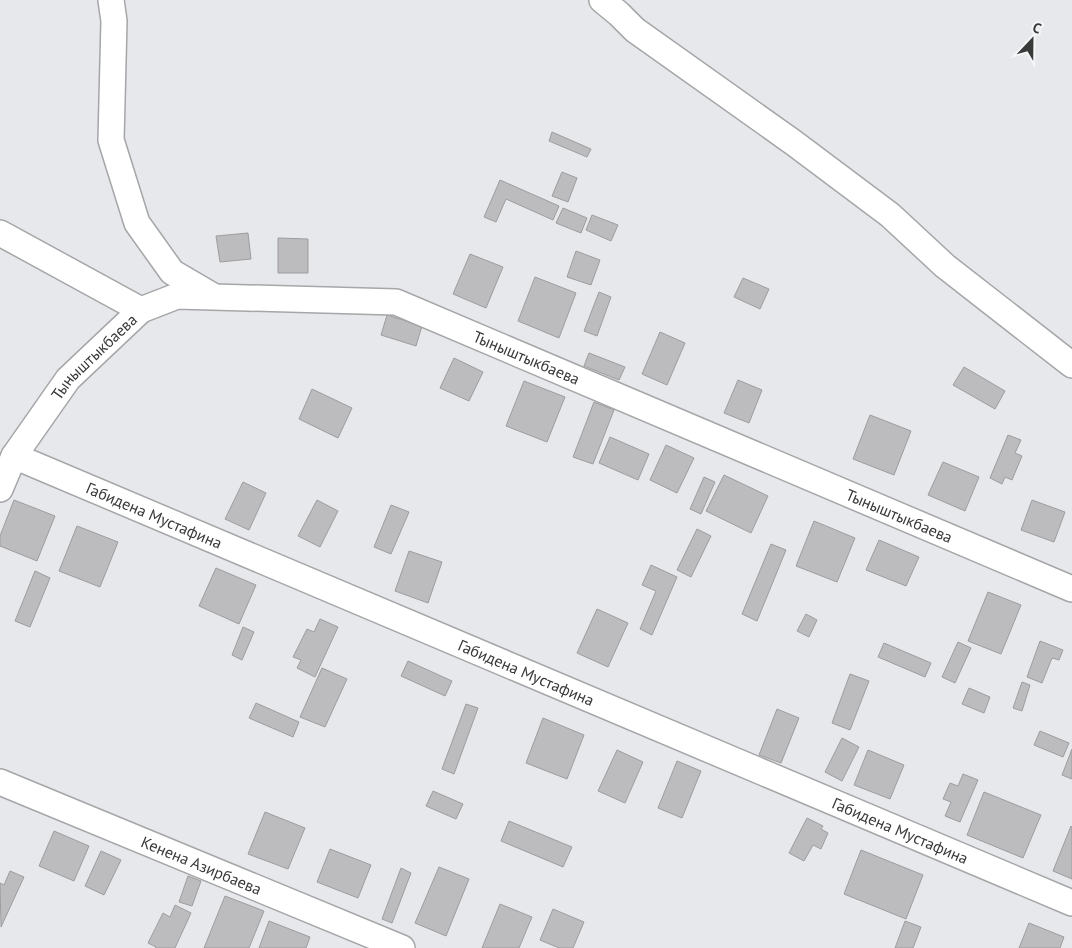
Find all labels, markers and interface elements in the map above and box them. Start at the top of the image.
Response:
north arrow [1007,15,1057,65]
text: С [1030,18,1044,38]
street label: Тыныштыкбаева [47,309,141,404]
street label: Тыныштыкбаева [470,326,583,389]
street label: Габидена Мустафина [83,478,225,553]
street label: Тыныштыкбаева [843,484,956,547]
street label: Габидена Мустафина [455,635,597,710]
street label: Габидена Мустафина [829,793,971,868]
street label: Кенена Азирбаева [138,831,265,899]

